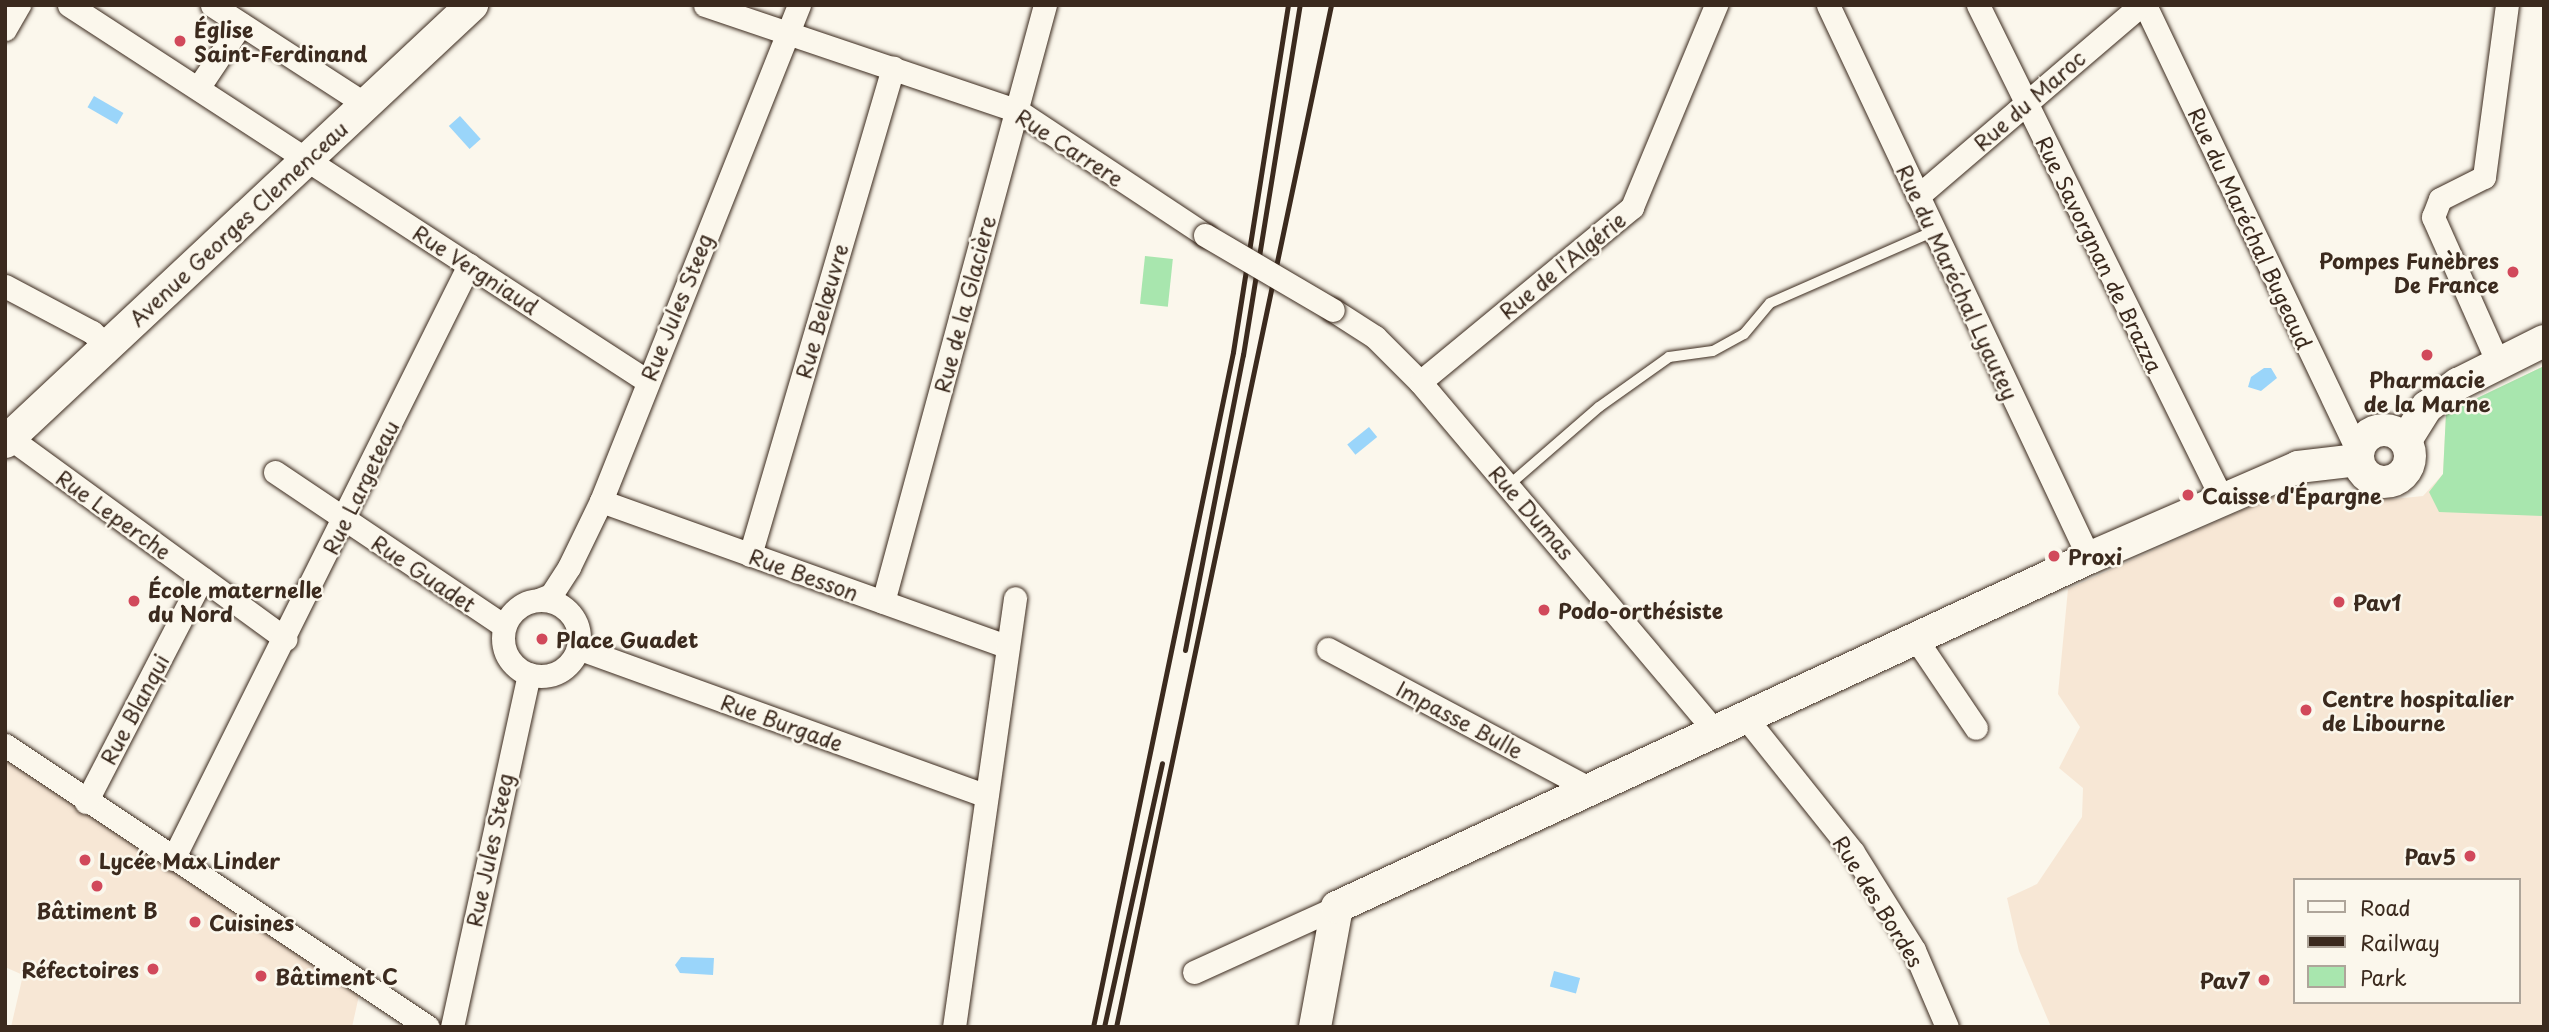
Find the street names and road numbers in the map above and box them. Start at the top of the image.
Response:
street label: Rue du Maroc [1967,44,2091,156]
street label: Rue Carrere [1011,102,1129,192]
street label: Rue du Maréchal Bugeaud [2183,102,2319,354]
street label: Avenue Georges Clemenceau [123,114,353,332]
street label: Rue Savorgnan de Brazza [2031,130,2169,378]
street label: Rue du Maréchal Lyautey [1892,159,2024,405]
street label: Rue de l'Algérie [1493,205,1631,325]
street label: Rue de la Glacière [928,211,1000,397]
street label: Rue Vergniaud [407,218,545,320]
street label: Rue Jules Steeg [634,228,718,386]
street label: Rue Belœuvre [790,241,852,381]
street label: Rue Largeteau [317,416,403,558]
street label: Rue Dumas [1484,459,1580,565]
street label: Rue Leperche [51,464,177,564]
street label: Rue Guadet [367,529,481,617]
street label: Rue Besson [745,542,863,606]
street label: Rue Blanqui [94,649,174,769]
street label: Impasse Bulle [1393,675,1527,763]
street label: Rue Burgade [717,688,847,756]
street label: Rue Jules Steeg [460,769,518,931]
street label: Rue des Bordes [1828,829,1930,973]

